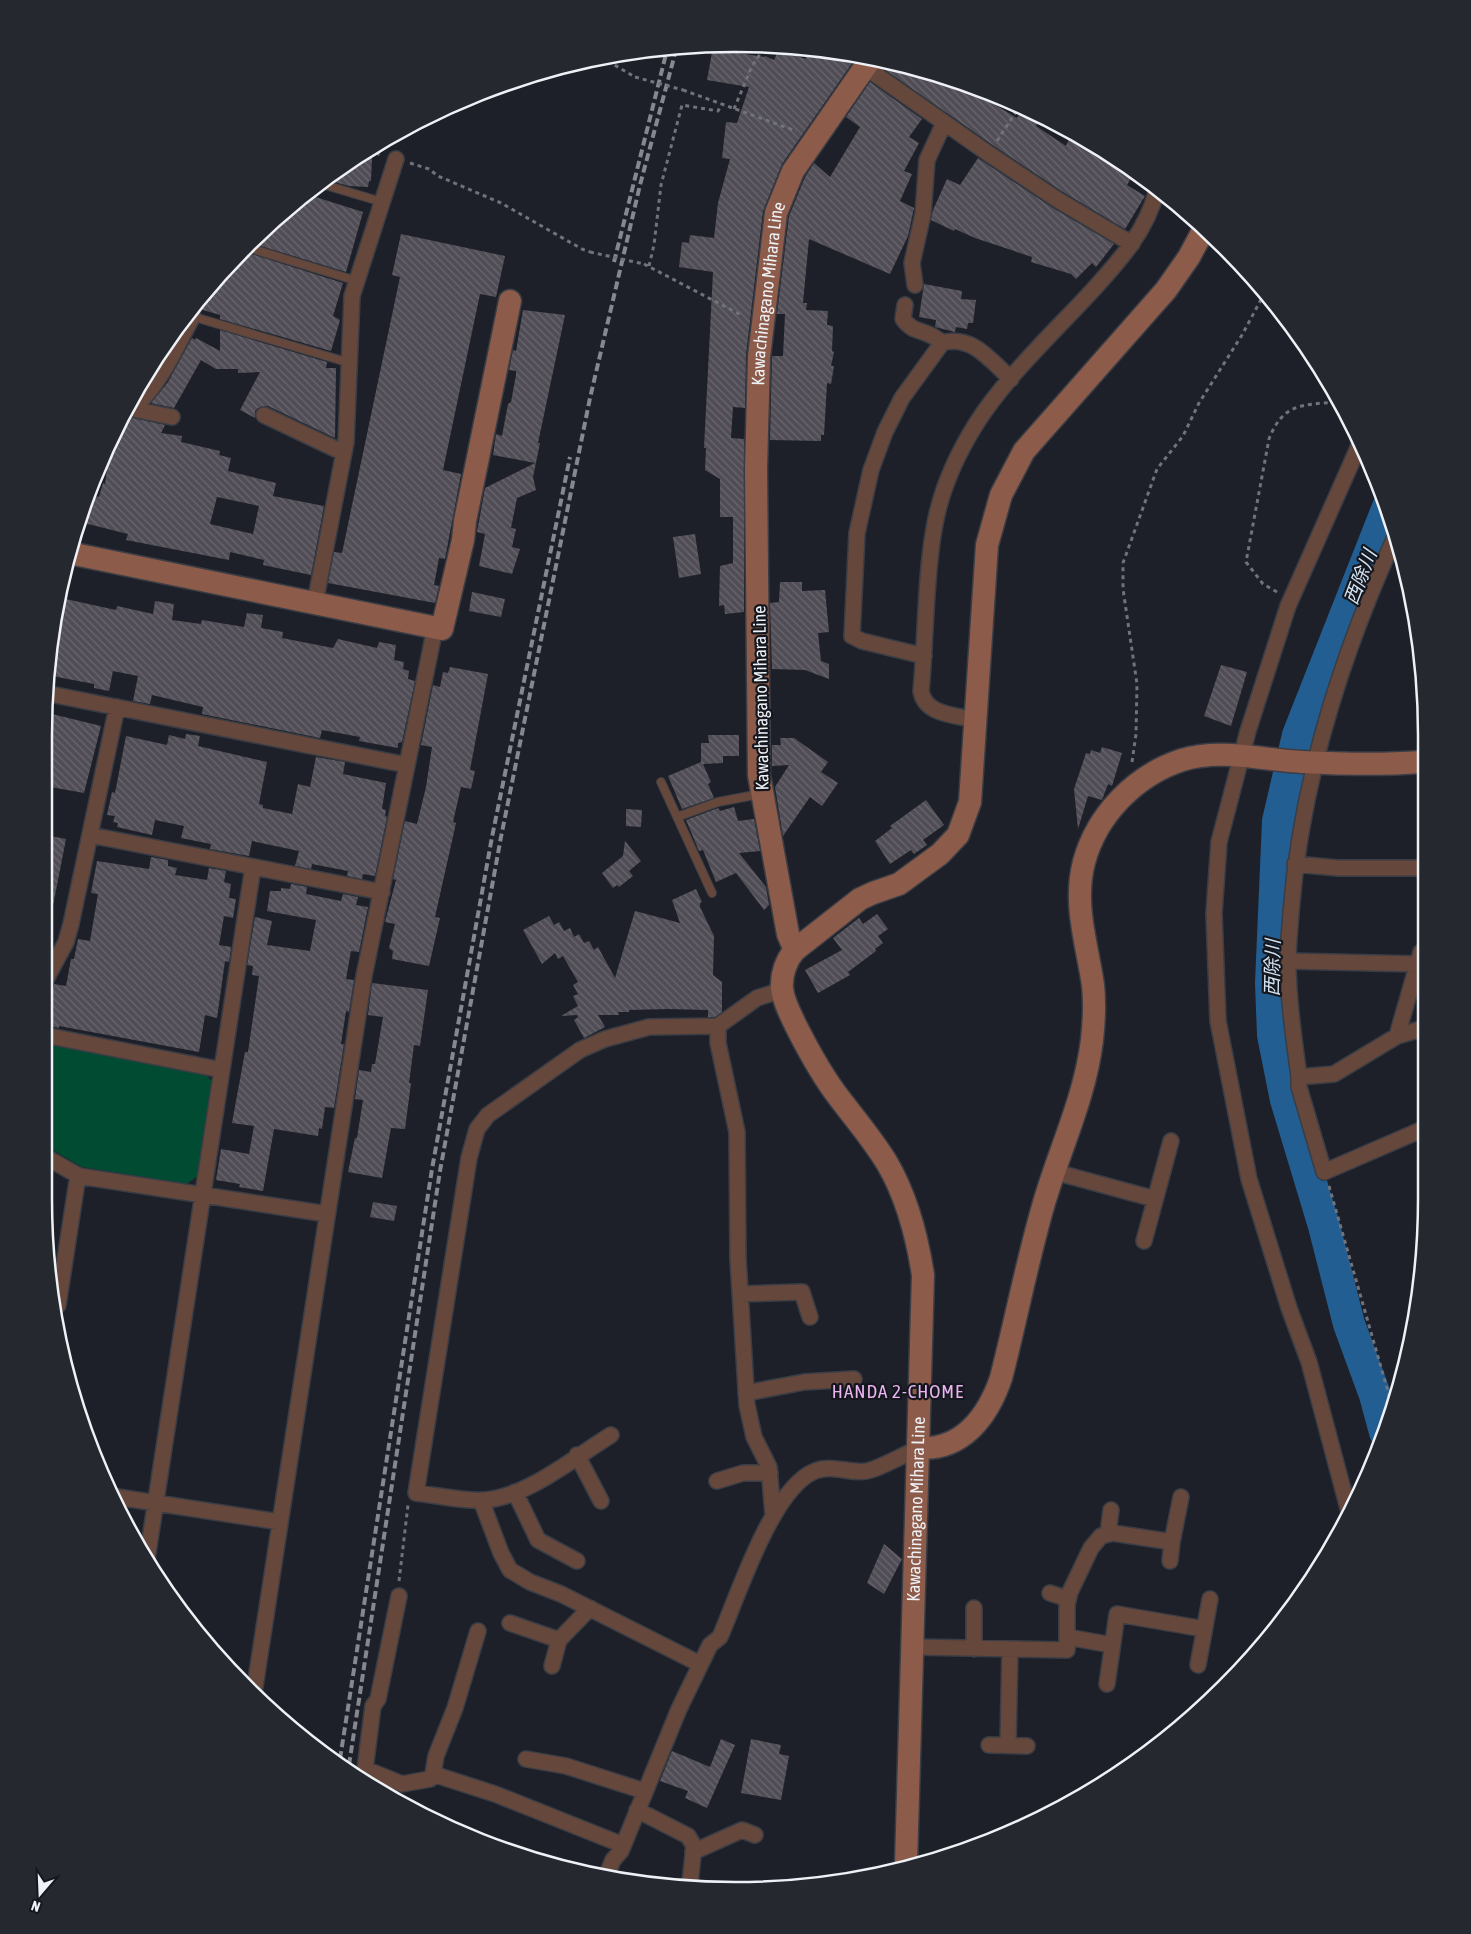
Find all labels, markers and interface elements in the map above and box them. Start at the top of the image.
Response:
street label: Kawachinagano Mihara Line [747,198,790,386]
water label: 西除川 [1340,545,1381,608]
street label: Kawachinagano Mihara Line [748,605,773,791]
water label: 西除川 [1261,937,1284,997]
district label: HANDA 2-CHOME [832,1380,964,1402]
street label: Kawachinagano Mihara Line [903,1416,929,1602]
north arrow [15,1869,65,1919]
text: N [29,1897,42,1915]

